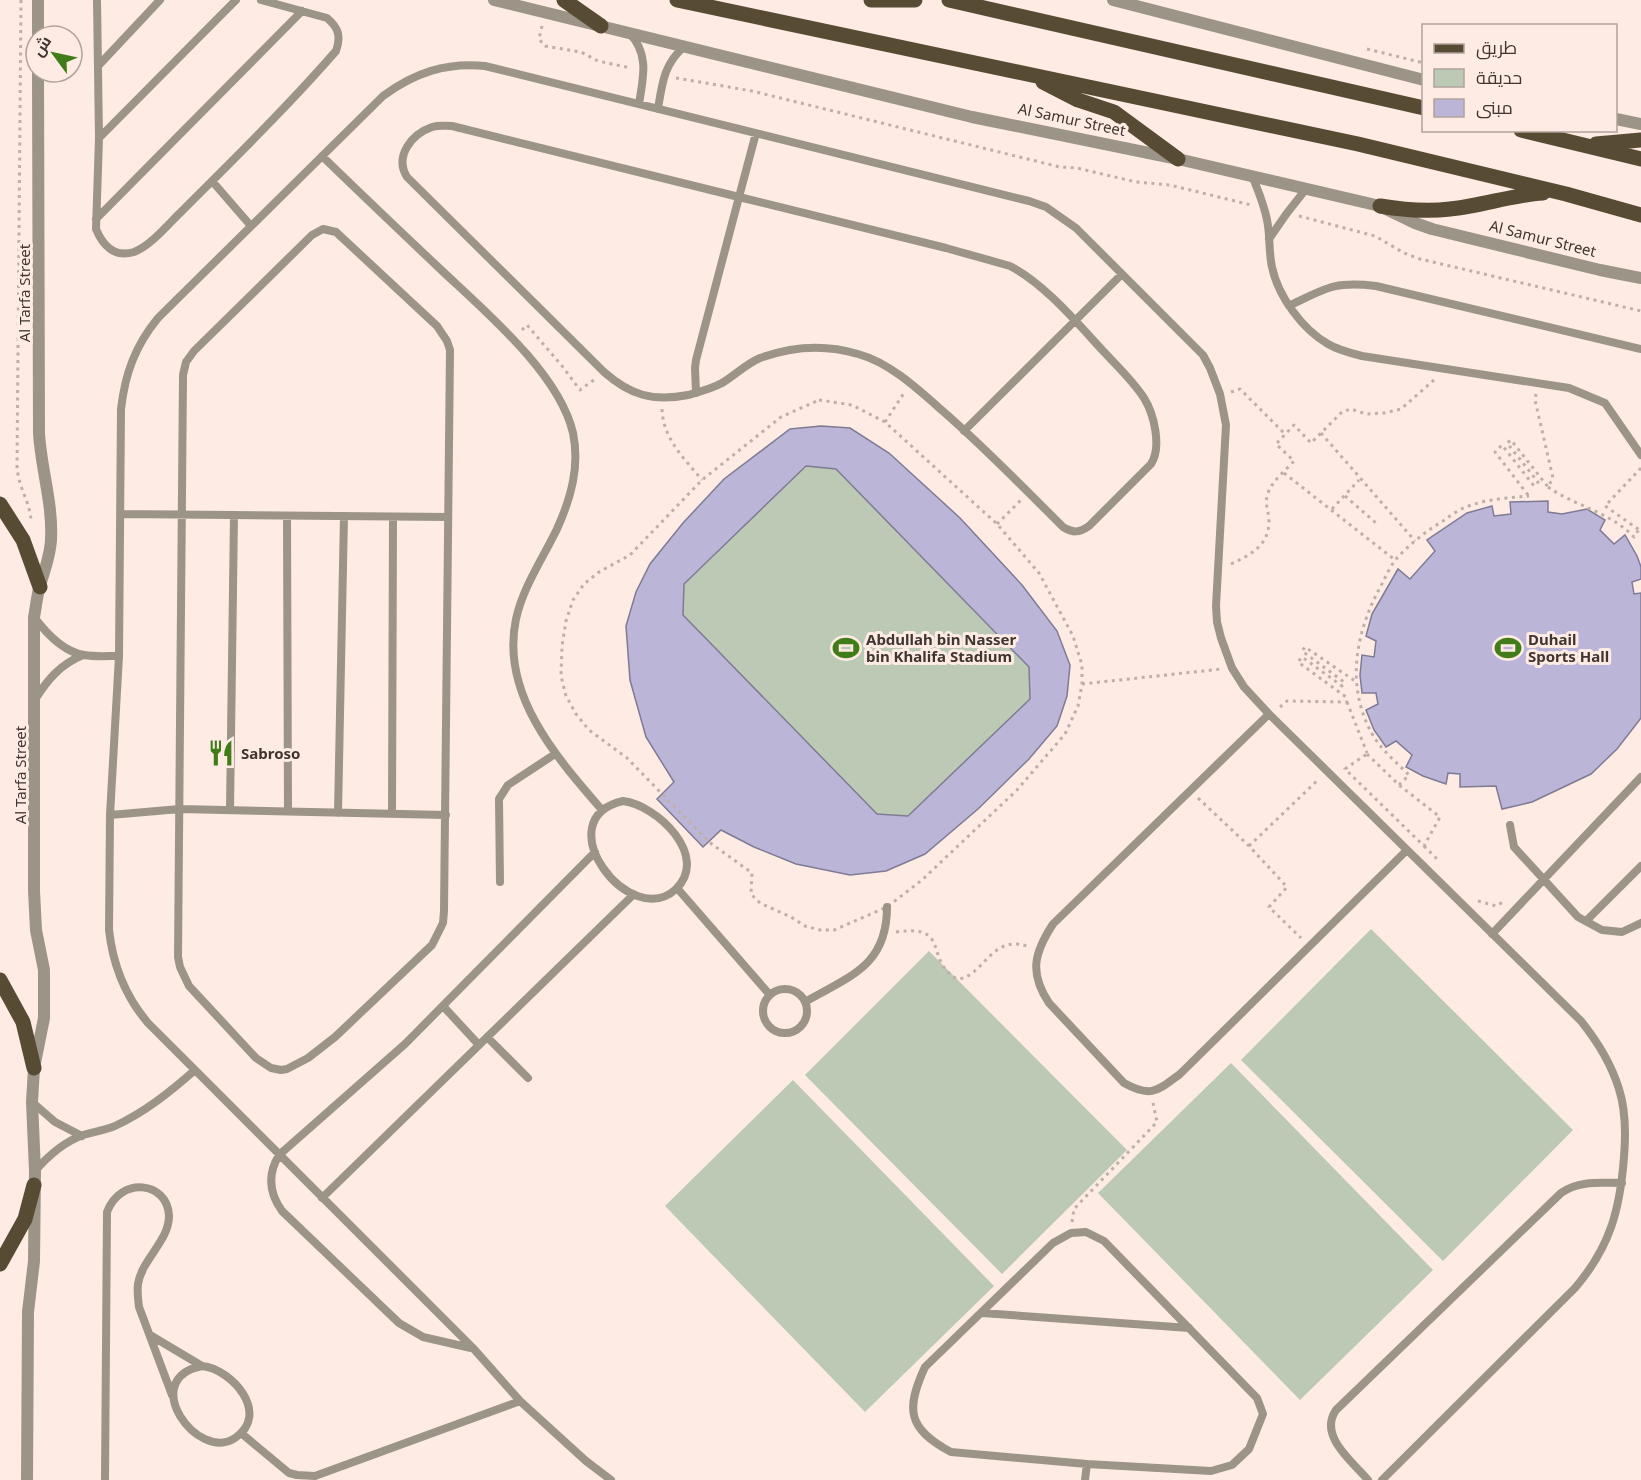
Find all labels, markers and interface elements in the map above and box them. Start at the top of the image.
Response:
north arrow [24,24,84,84]
legend [1422,24,1617,132]
text: ش [27,31,56,60]
text: طريق [1476,35,1517,60]
text: حديقة [1476,65,1522,89]
text: مبنى [1476,95,1513,119]
street label: Al Samur Street [1016,98,1128,140]
street label: Al Samur Street [1488,215,1599,261]
street label: Al Tarfa Street [14,243,34,342]
place label: Abdullah bin Nasser bin Khalifa Stadium [866,629,1016,666]
place label: Duhail Sports Hall [1528,629,1609,666]
sports icon: Abdullah bin Nasser bin Khalifa Stadium [831,633,861,663]
sports icon: Duhail Sports Hall [1493,633,1523,663]
street label: Al Tarfa Street [10,725,30,824]
restaurant icon: Sabroso [206,738,236,768]
place label: Sabroso [241,743,300,763]

